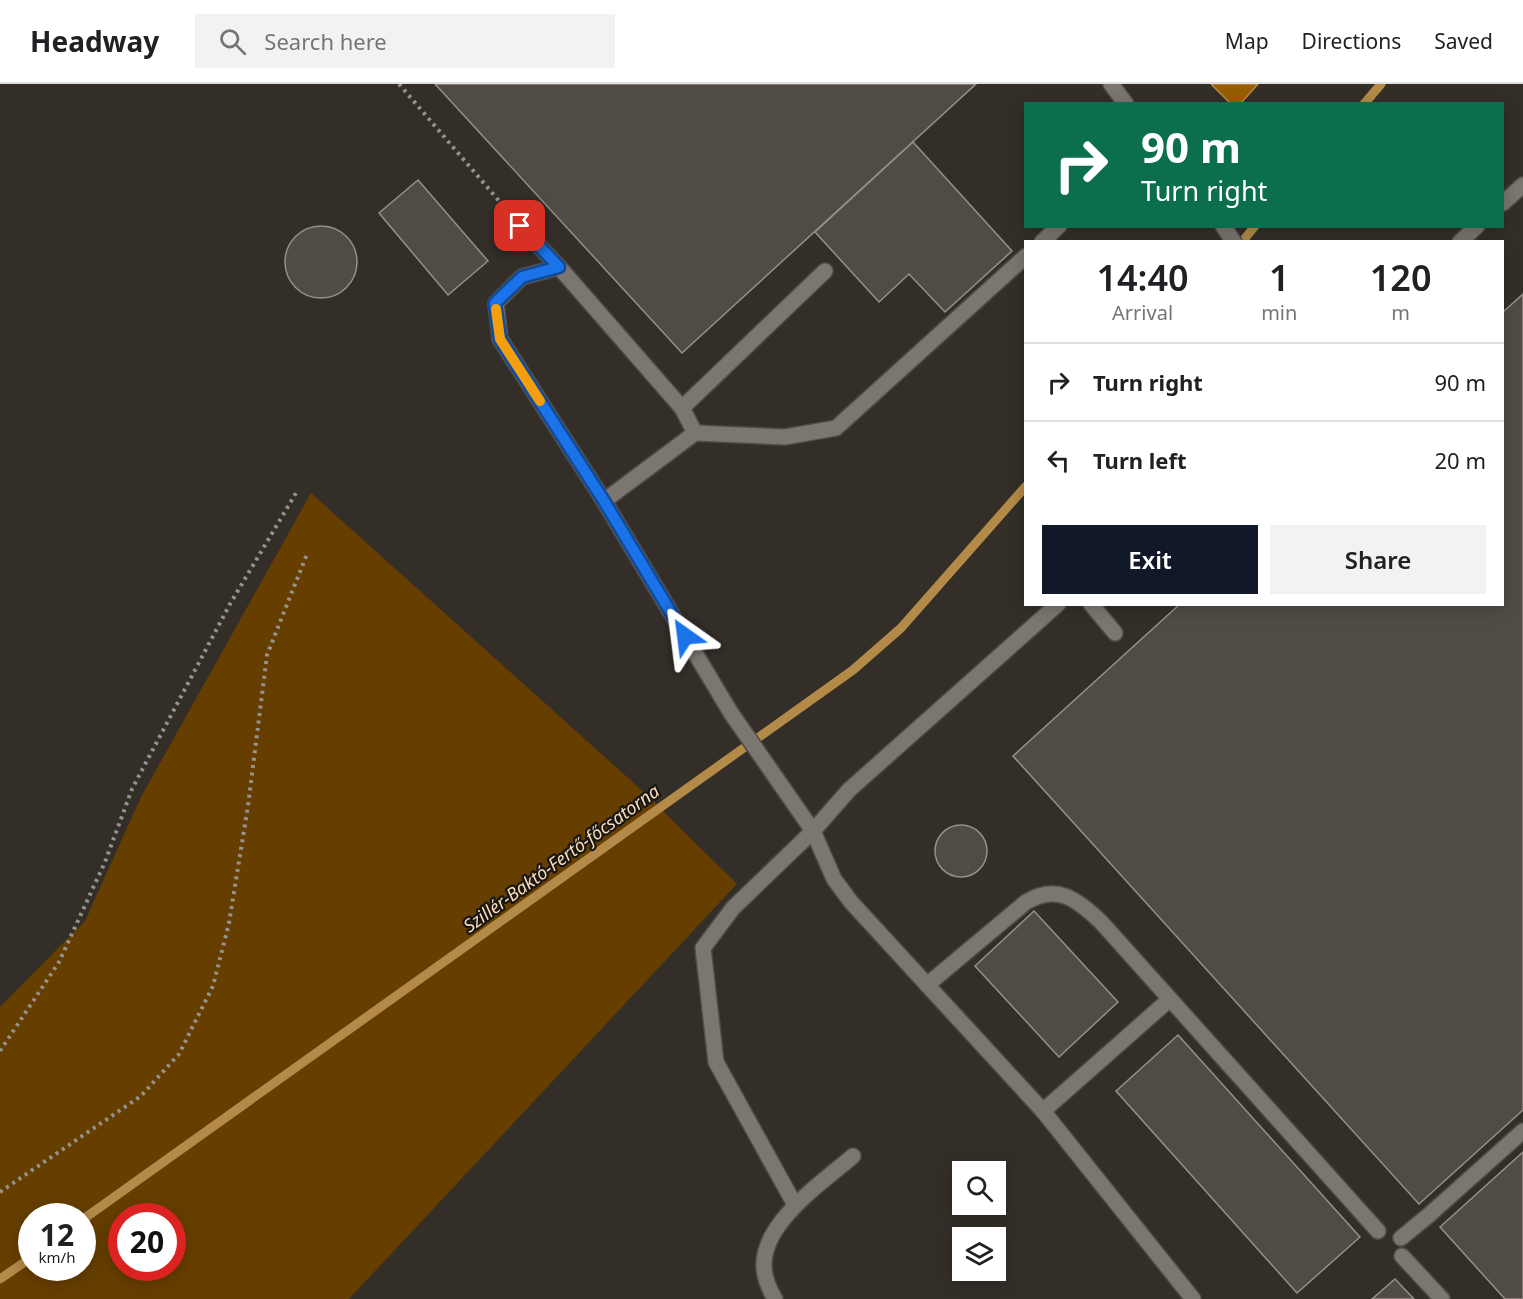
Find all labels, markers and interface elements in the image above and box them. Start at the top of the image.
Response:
search box [195,14,615,68]
text: Headway [30,22,159,60]
icon: search [216,25,249,58]
text: Search here [264,26,387,56]
text: Map [1225,27,1269,55]
text: Directions [1302,27,1401,55]
text: Saved [1434,27,1493,55]
text: 90 m [1141,118,1241,175]
icon: right [1042,126,1120,204]
text: Turn right [1141,172,1267,209]
pin [494,200,545,251]
icon: arrive [503,209,536,242]
text: 14:40 [1096,253,1189,302]
text: 1 [1269,253,1290,302]
text: 120 [1370,253,1432,302]
text: Arrival [1112,299,1173,326]
text: min [1261,299,1297,326]
text: m [1391,299,1410,326]
icon: right [1042,366,1075,399]
text: Turn right [1093,367,1203,397]
text: 90 m [1435,367,1486,397]
icon: left [1042,444,1075,477]
text: Turn left [1093,445,1187,475]
text: 20 m [1435,445,1486,475]
button: Exit [1042,525,1258,594]
button: Share [1270,525,1486,594]
position arrow [653,604,717,668]
water label: Szillér-Baktó-Fertő-főcsatorna [458,779,664,937]
map controls [952,1161,1006,1281]
button: search [952,1161,1006,1215]
speed limit sign: 20 [108,1203,186,1281]
text: 12 [40,1214,74,1255]
button: layers [952,1227,1006,1281]
text: km/h [39,1247,75,1267]

